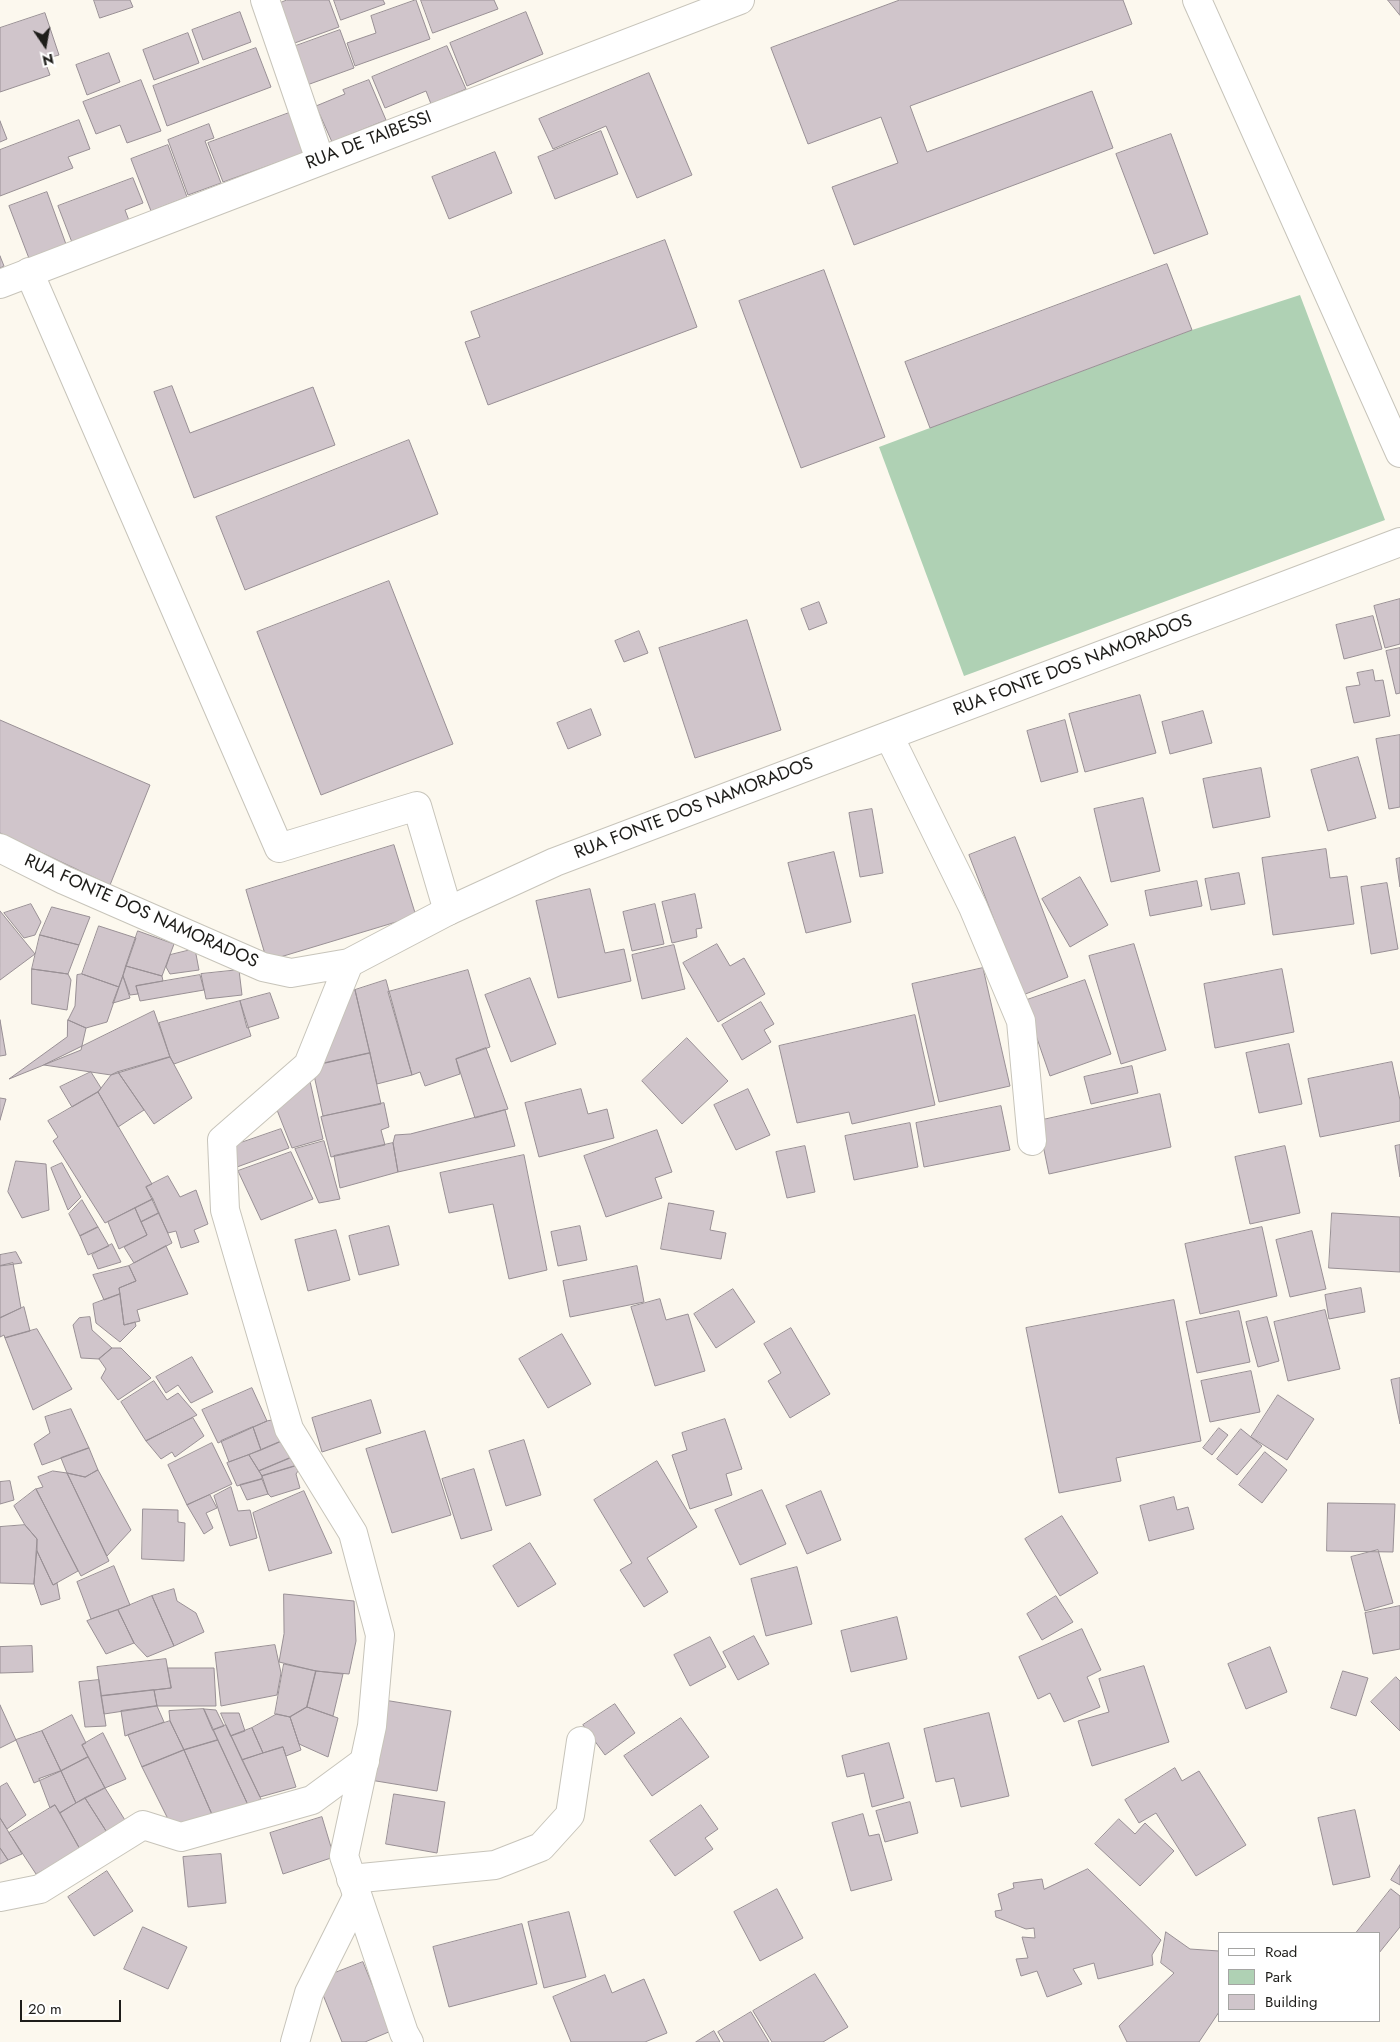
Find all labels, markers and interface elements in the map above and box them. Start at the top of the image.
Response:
north arrow [20,20,70,70]
text: N [41,49,56,71]
street label: RUA DE TAIBESSI [303,107,435,175]
street label: RUA FONTE DOS NAMORADOS [951,610,1195,722]
street label: RUA FONTE DOS NAMORADOS [572,753,816,865]
street label: RUA FONTE DOS NAMORADOS [21,850,261,974]
legend [1218,1932,1380,2022]
text: Road [1265,1941,1297,1963]
text: Park [1265,1966,1292,1988]
scale bar [22,1990,124,2022]
text: Building [1265,1991,1317,2013]
text: 20 m [28,1998,62,2020]

